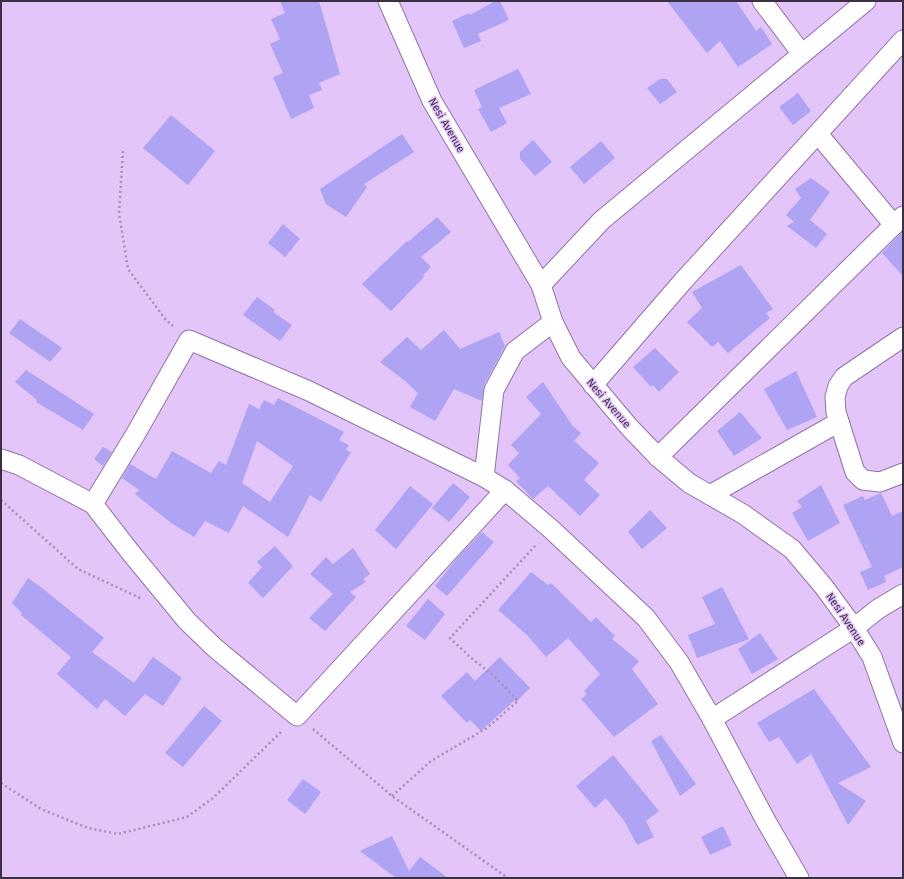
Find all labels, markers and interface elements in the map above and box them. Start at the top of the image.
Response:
street label: Nesi Avenue [426,96,467,155]
street label: Nesi Avenue [584,376,634,431]
street label: Nesi Avenue [823,590,868,648]

